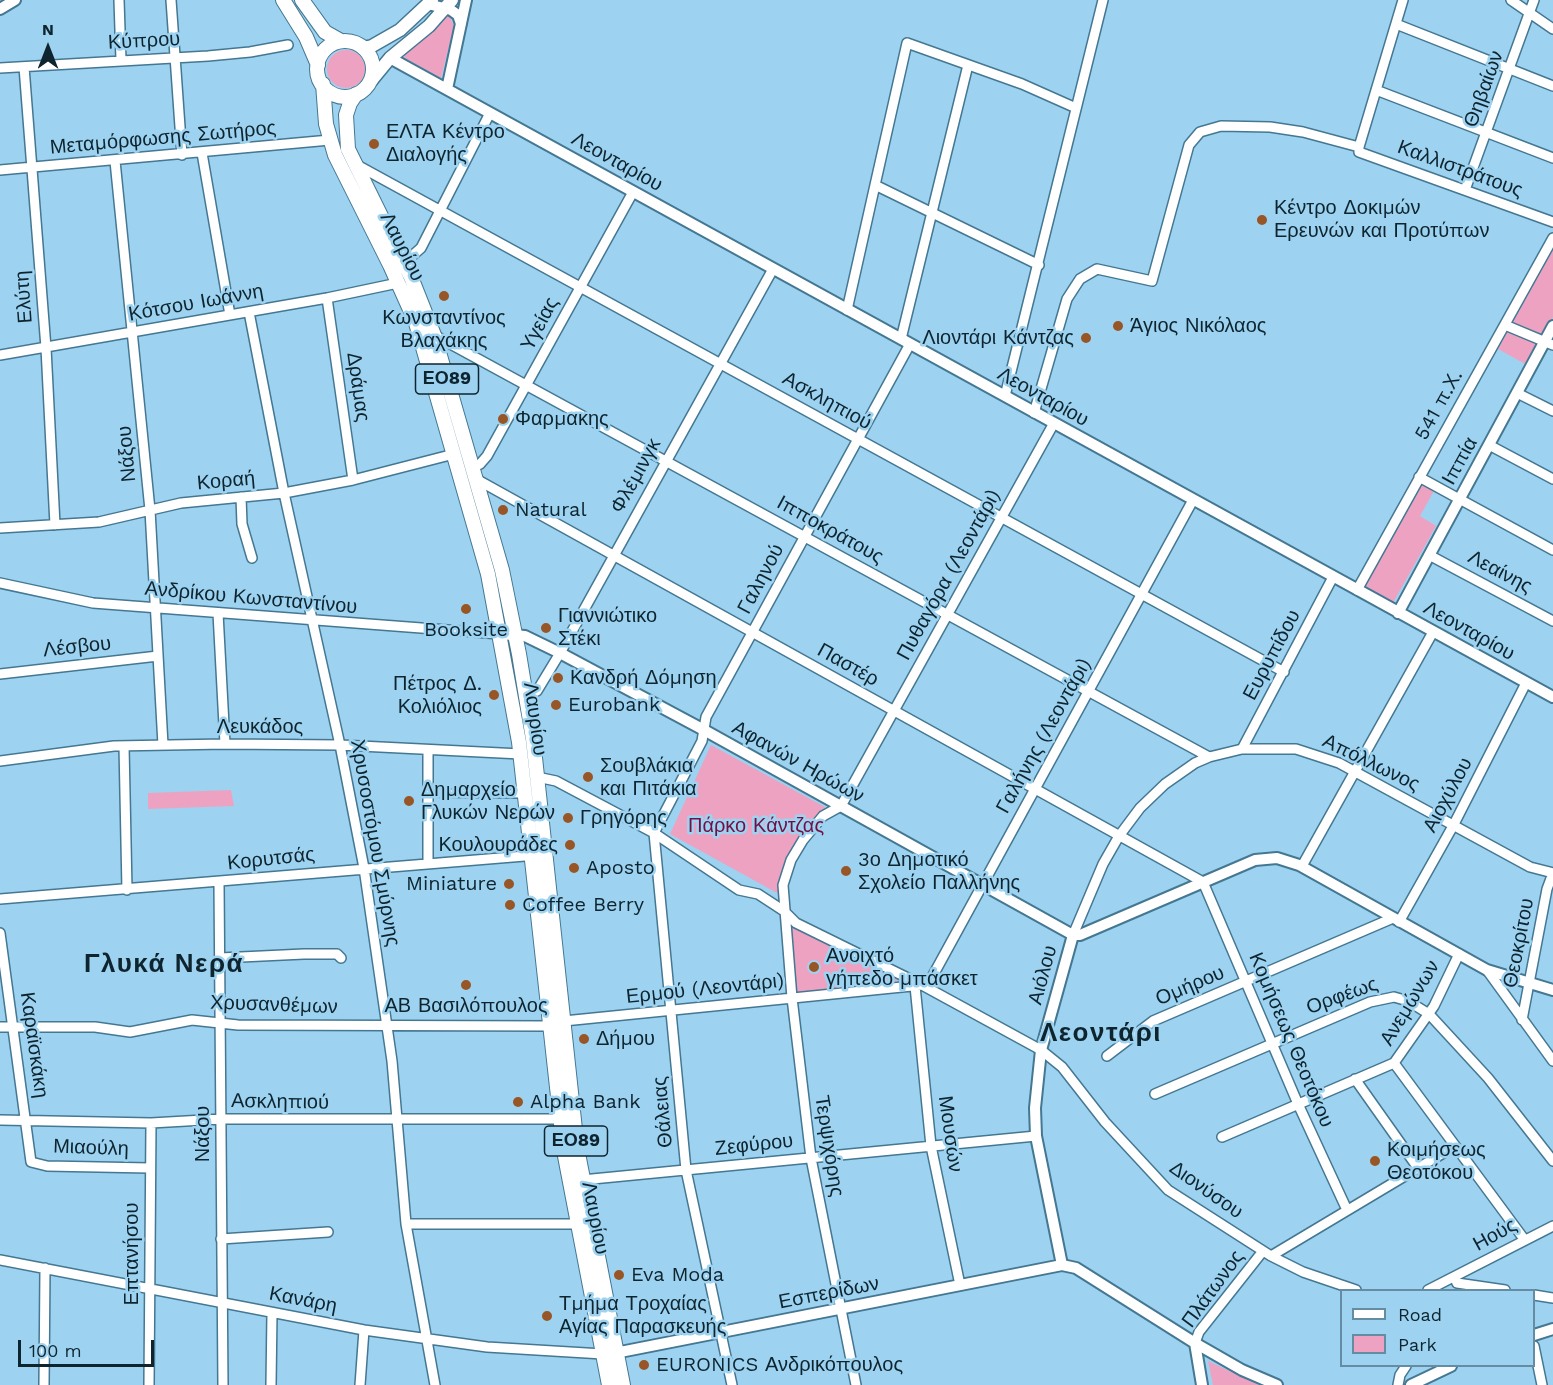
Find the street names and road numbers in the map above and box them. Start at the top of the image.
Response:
street label: Κύπρου [107,27,181,55]
street label: Θηβαίων [1459,47,1509,131]
street label: Μεταμόρφωσης Σωτήρος [49,116,277,160]
street label: Λεονταρίου [567,127,667,197]
street label: Καλλιστράτους [1394,135,1526,203]
street label: Λαυρίου [375,209,429,285]
street label: Ελύτη [10,270,38,324]
street label: Κότσου Ιωάννη [127,279,265,327]
street label: Υγείας [516,293,564,355]
street label: Δράμας [341,351,375,423]
street label: Λεονταρίου [993,362,1093,432]
road number: ΕΟ89 [416,364,478,394]
street label: 541 π.Χ. [1410,366,1468,444]
street label: Ασκληπιού [778,367,876,435]
street label: Νάξου [113,425,141,483]
street label: Ιππία [1437,433,1483,489]
street label: Φλέμινγκ [606,434,666,518]
street label: Κοραή [196,467,256,495]
street label: Πυθαγόρα (Λεοντάρι) [892,486,1006,664]
street label: Ιπποκράτους [772,491,888,569]
street label: Γαληνού [733,540,789,618]
street label: Λεαίνης [1464,545,1536,599]
street label: Ανδρίκου Κωνσταντίνου [144,577,358,619]
street label: Λεονταρίου [1419,596,1519,666]
street label: Ευρυπίδου [1238,606,1306,704]
street label: Λέσβου [42,632,112,662]
street label: Παστέρ [813,638,883,692]
street label: Γαλήνης (Λεοντάρι) [991,654,1097,818]
street label: Λαυρίου [518,681,552,757]
street label: Λευκάδος [217,715,303,739]
street label: Αφανών Ηρώων [728,716,868,808]
street label: Απόλλωνος [1319,729,1423,797]
street label: Χρυσοστόμου Σμύρνης [345,738,405,948]
street label: Αιοχύλου [1418,753,1478,837]
street label: Κορυτσάς [226,842,316,876]
street label: Θεοκρίτου [1499,896,1539,990]
street label: Αιόλου [1024,943,1062,1007]
street label: Κομήσεως Θεοτόκου [1243,949,1339,1131]
street label: Ανεμώνων [1375,956,1445,1050]
street label: Ομήρου [1152,961,1228,1011]
street label: Ερμού (Λεοντάρι) [625,969,785,1009]
street label: Ορφέως [1303,972,1381,1020]
street label: Καραϊσκάκη [15,990,53,1100]
street label: Χρυσανθέμων [210,991,338,1019]
street label: Θάλειας [648,1075,678,1149]
street label: Ασκληπιού [231,1089,329,1115]
street label: Τερψιχόρης [809,1094,849,1198]
street label: Μουσών [933,1094,967,1174]
street label: Νάξου [191,1106,215,1162]
road number: ΕΟ89 [544,1126,608,1156]
street label: Ζεφύρου [714,1129,794,1161]
street label: Μιαούλη [53,1135,129,1161]
street label: Διονύσου [1165,1156,1247,1224]
street label: Λαυρίου [576,1180,614,1256]
street label: Επτανήσου [120,1203,144,1305]
street label: Ηούς [1469,1213,1521,1257]
street label: Πλάτωνος [1177,1246,1249,1332]
street label: Εσπερίδων [777,1271,881,1315]
street label: Κανάρη [267,1282,339,1318]

